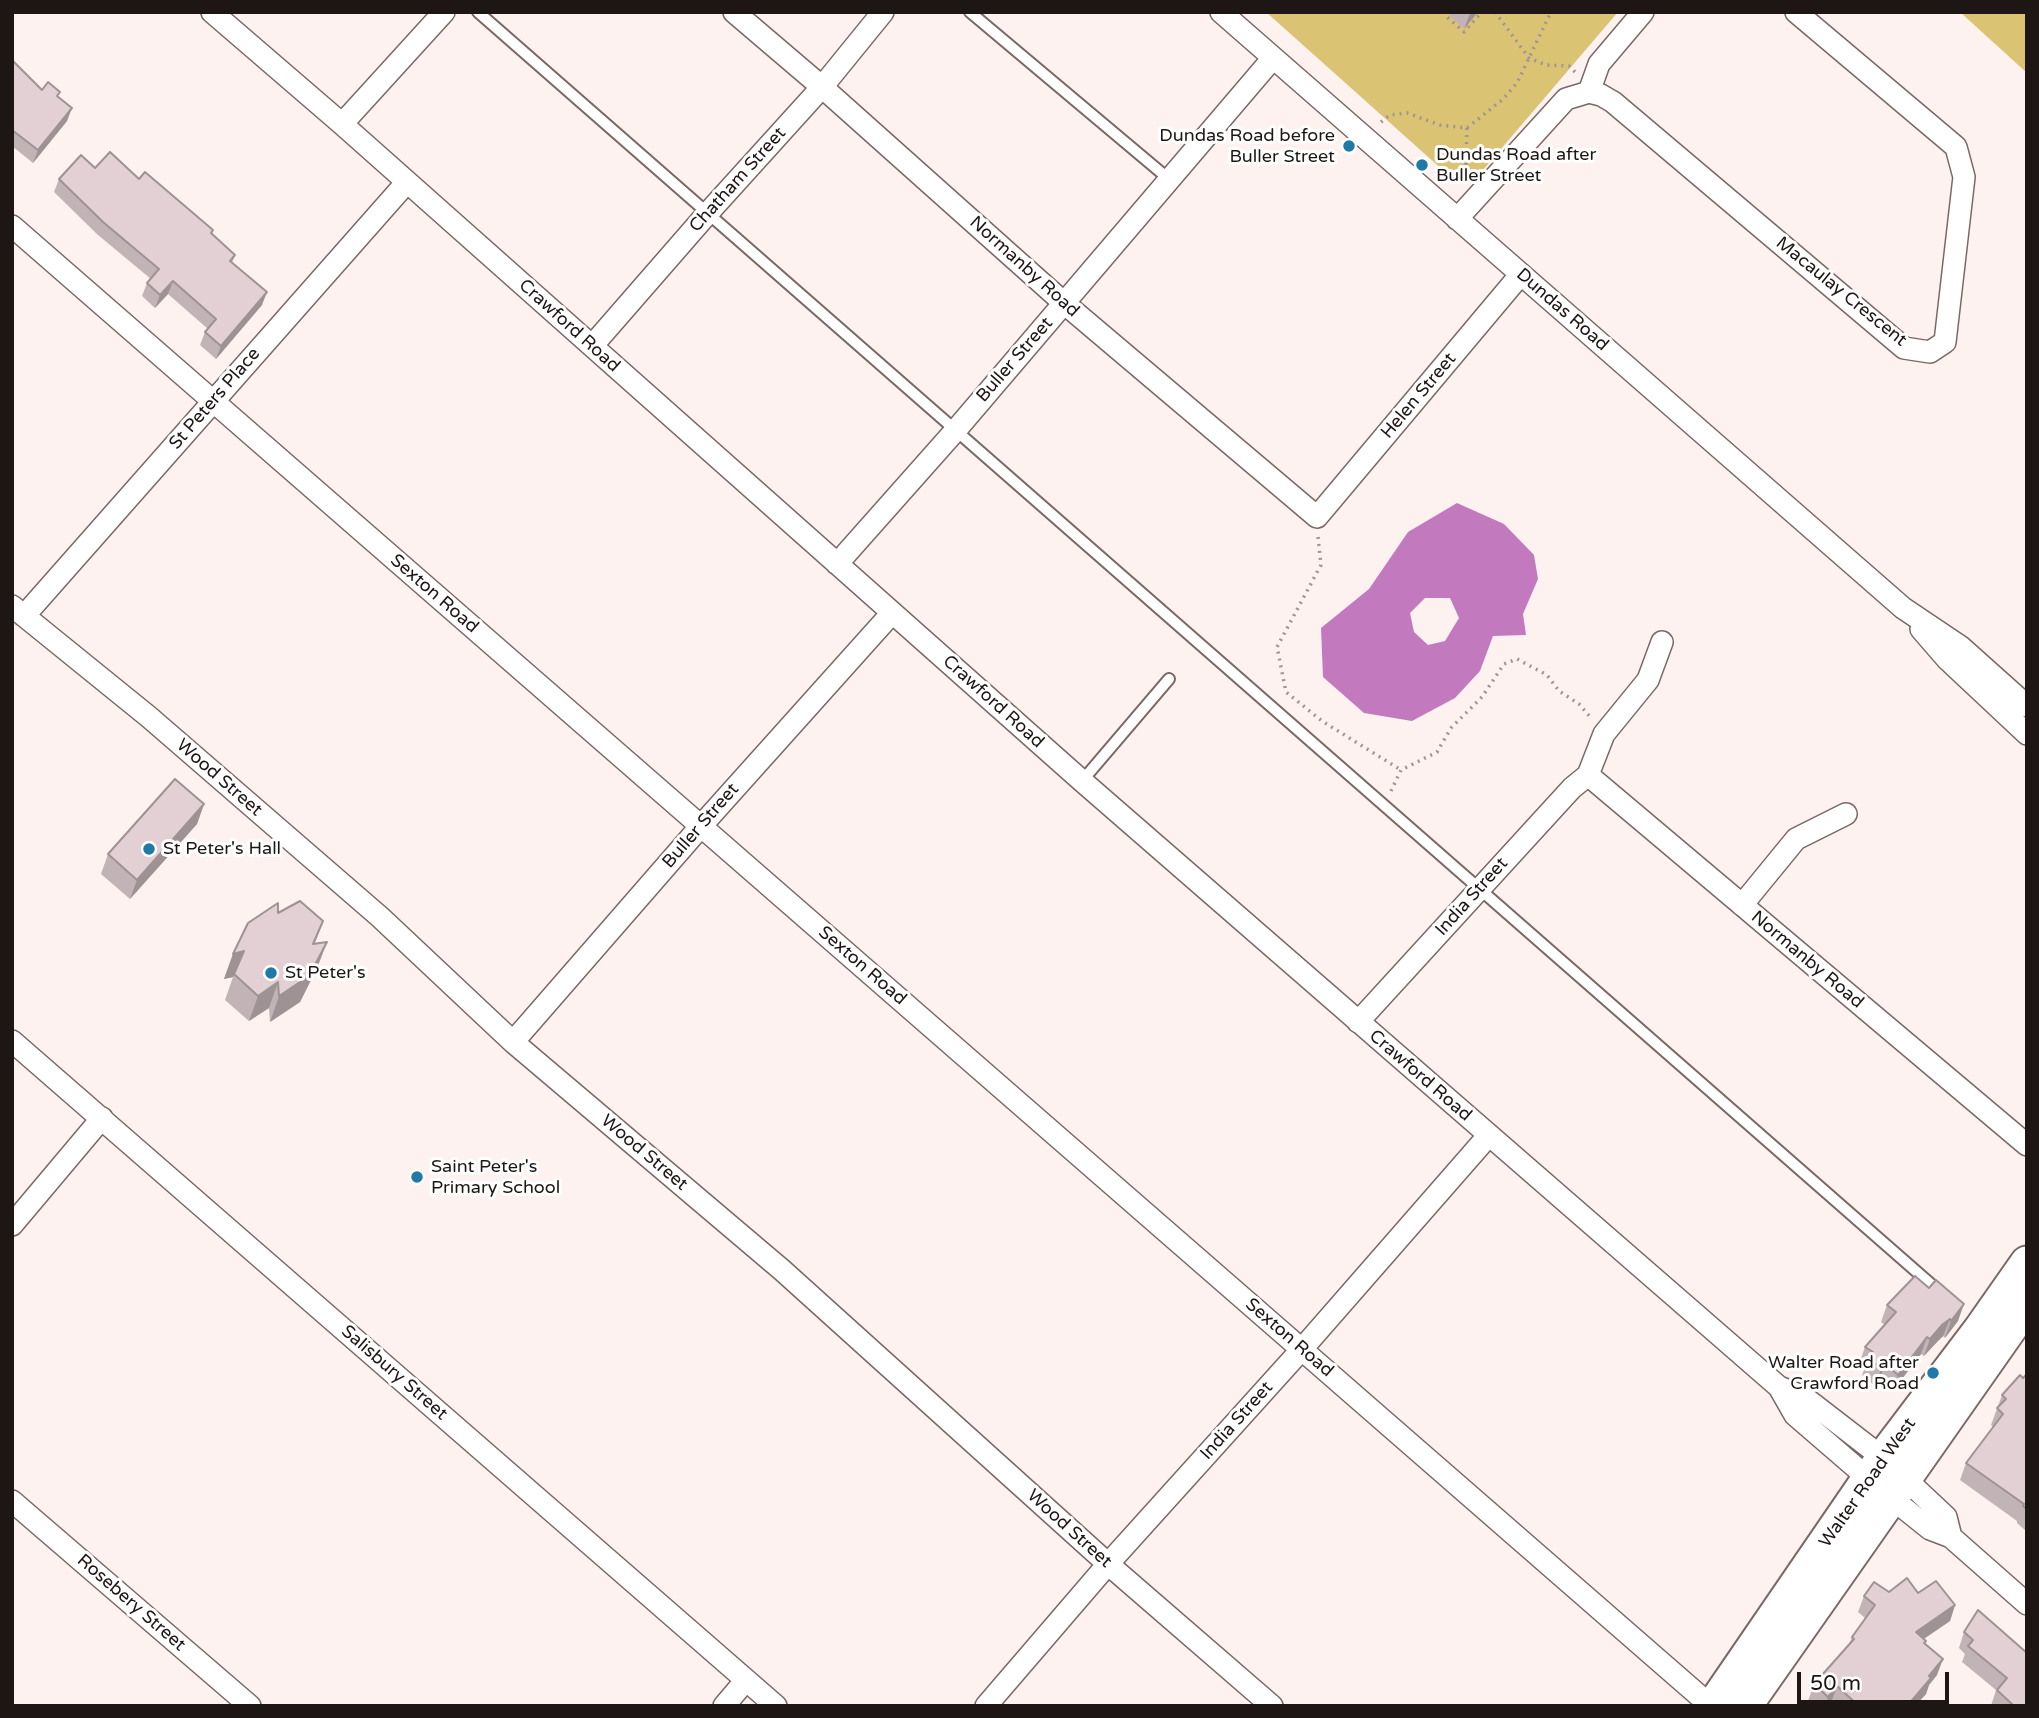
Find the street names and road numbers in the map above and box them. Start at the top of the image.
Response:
street label: Chatham Street [685,123,791,237]
street label: Normanby Road [965,212,1083,322]
street label: Macaulay Crescent [1771,233,1911,351]
street label: Dundas Road [1511,264,1613,356]
street label: Crawford Road [514,275,624,377]
street label: Buller Street [972,313,1058,407]
street label: St Peters Place [165,344,265,454]
street label: Helen Street [1377,349,1461,443]
street label: Sexton Road [386,550,482,638]
street label: Crawford Road [938,651,1048,753]
street label: Wood Street [172,735,266,821]
street label: Buller Street [658,779,744,873]
street label: India Street [1431,853,1513,941]
street label: Normanby Road [1746,907,1868,1013]
street label: Sexton Road [814,922,910,1010]
street label: Crawford Road [1364,1026,1476,1126]
street label: Wood Street [596,1110,692,1196]
street label: Sexton Road [1241,1294,1337,1382]
street label: Salisbury Street [336,1321,452,1425]
street label: India Street [1196,1377,1278,1465]
street label: Walter Road West [1815,1414,1921,1552]
street label: Wood Street [1022,1485,1116,1573]
street label: Rosebery Street [72,1550,190,1656]

